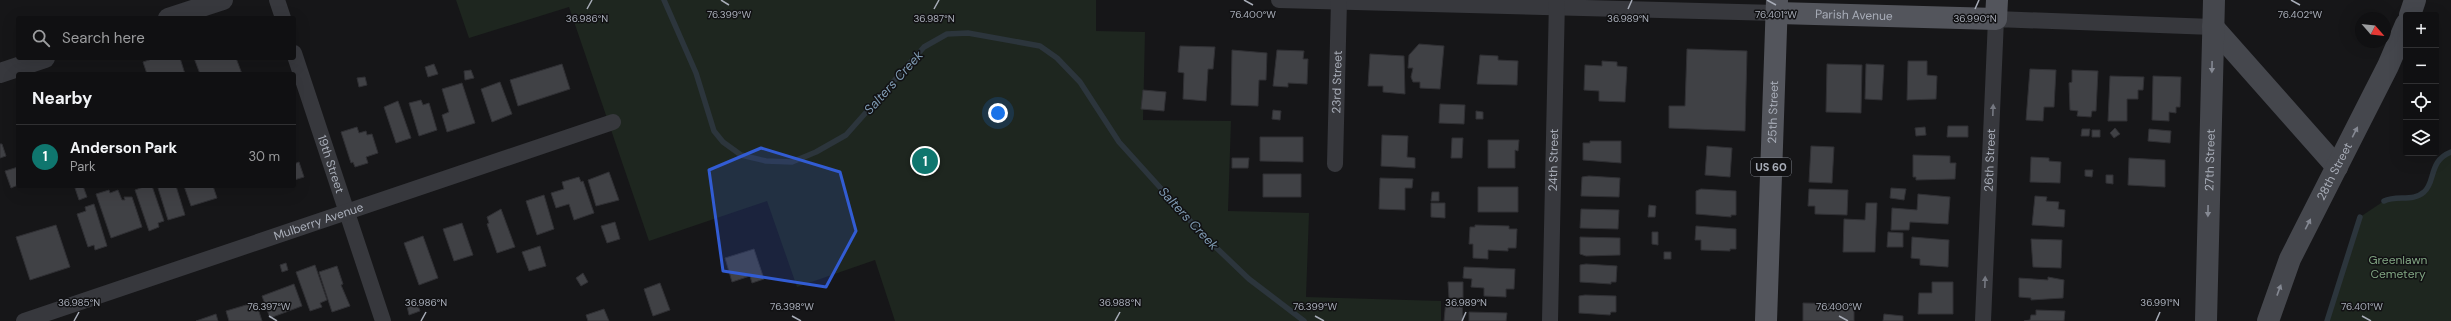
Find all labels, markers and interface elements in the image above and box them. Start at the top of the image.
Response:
street label: Parish Avenue [1815,6,1893,24]
text: 76.399°W [707,8,751,21]
text: 76.400°W [1230,8,1276,21]
text: 76.401°W [1755,8,1797,21]
text: 76.402°W [2278,8,2323,21]
text: 36.986°N [566,12,608,25]
text: 36.987°N [913,12,955,25]
text: 36.989°N [1607,12,1649,25]
text: 36.990°N [1953,12,1997,25]
north arrow [2355,12,2391,48]
map controls [2403,12,2439,156]
button: + [2403,12,2439,48]
search box [16,16,296,60]
icon: search [30,27,52,49]
text: Search here [62,28,145,48]
water label: Salters Creek [860,47,927,118]
button: − [2403,48,2439,84]
street label: 23rd Street [1328,50,1346,114]
one-way arrow [2209,61,2215,74]
street label: 25th Street [1764,80,1782,144]
button: locate [2403,84,2439,120]
text: Nearby [32,87,92,109]
your location [988,103,1008,123]
one-way arrow [1989,104,1996,116]
button: layers [2403,120,2439,156]
one-way arrow [2352,126,2358,138]
street label: 24th Street [1545,128,1562,192]
street label: 26th Street [1981,128,1999,192]
street label: 27th Street [2201,129,2219,191]
street label: 19th Street [314,133,348,195]
text: Anderson Park [70,138,177,158]
street label: 28th Street [2313,140,2356,203]
pin: 1 [912,146,938,176]
text: 1 [43,148,47,165]
text: 30 m [248,148,280,165]
text: Park [70,158,96,175]
road number: US 60 [1751,158,1791,176]
water label: Salters Creek [1155,183,1223,254]
street label: Mulberry Avenue [272,199,366,244]
one-way arrow [2205,205,2212,217]
one-way arrow [2305,218,2311,230]
park label: Greenlawn Cemetery [2369,252,2428,282]
one-way arrow [1982,275,1988,288]
one-way arrow [2276,284,2282,296]
text: 36.985°N [58,296,100,309]
text: 36.986°N [405,296,447,309]
text: 36.988°N [1099,296,1141,309]
text: 36.989°N [1445,296,1487,309]
text: 36.991°N [2140,296,2180,309]
text: 76.397°W [247,300,291,313]
text: 76.398°W [770,300,814,313]
text: 76.399°W [1293,300,1337,313]
text: 76.400°W [1816,300,1862,313]
text: 76.401°W [2341,300,2383,313]

